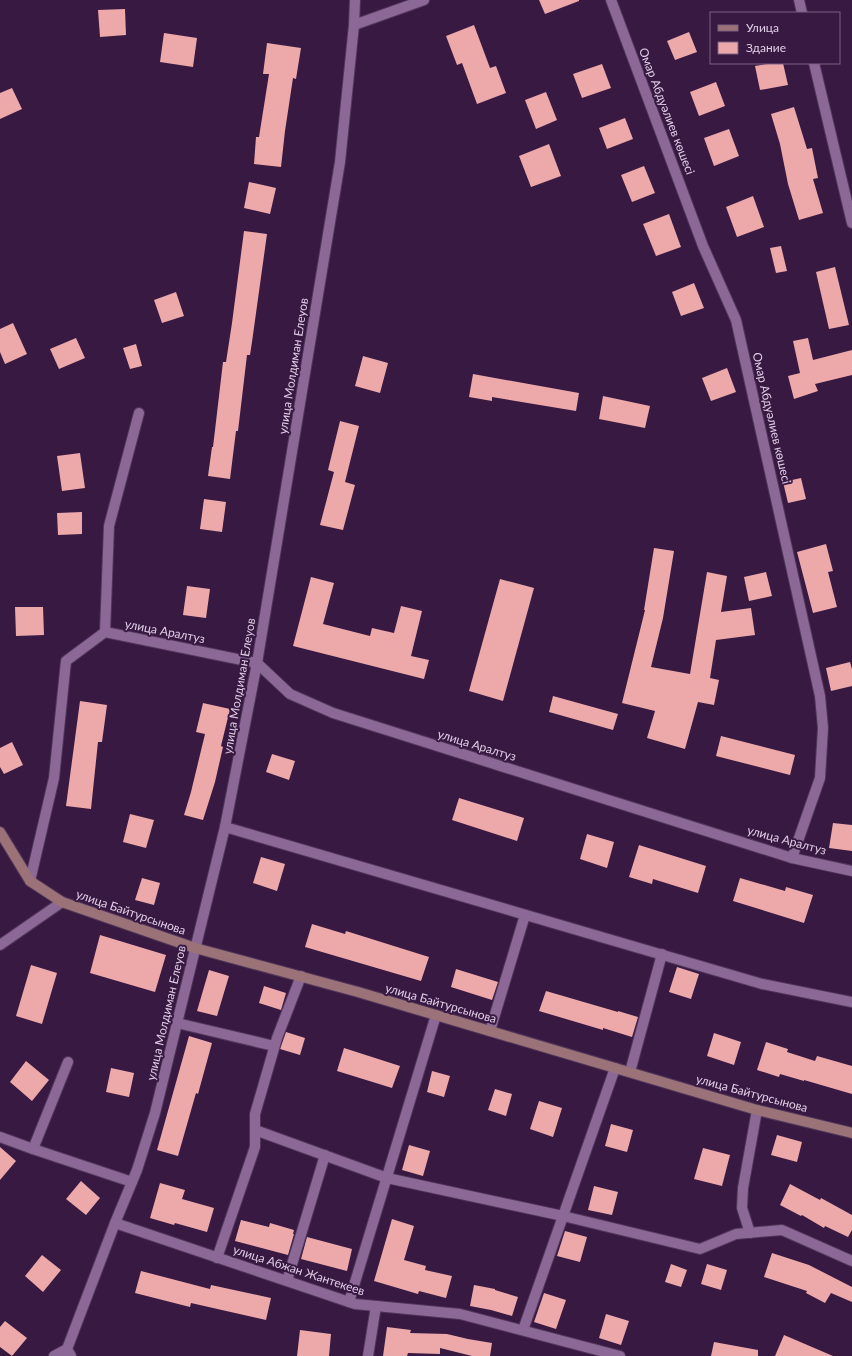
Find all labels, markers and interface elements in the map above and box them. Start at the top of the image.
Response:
legend [710,12,840,64]
text: Улица [746,20,779,35]
text: Здание [746,40,786,55]
street label: Омар Абдуәлиев көшесі [636,45,698,177]
street label: улица Молдиман Елеуов [275,297,311,435]
street label: Омар Абдуәлиев көшесі [750,351,794,485]
street label: улица Аралтуз [124,616,206,646]
street label: улица Молдиман Елеуов [220,617,258,755]
street label: улица Аралтуз [436,726,518,764]
street label: улица Аралтуз [746,822,828,858]
street label: улица Байтурсынова [74,886,188,938]
street label: улица Молдиман Елеуов [143,944,189,1082]
street label: улица Байтурсынова [384,980,498,1026]
street label: улица Байтурсынова [695,1071,809,1115]
street label: улица Абжан Жантекеев [231,1242,367,1298]

